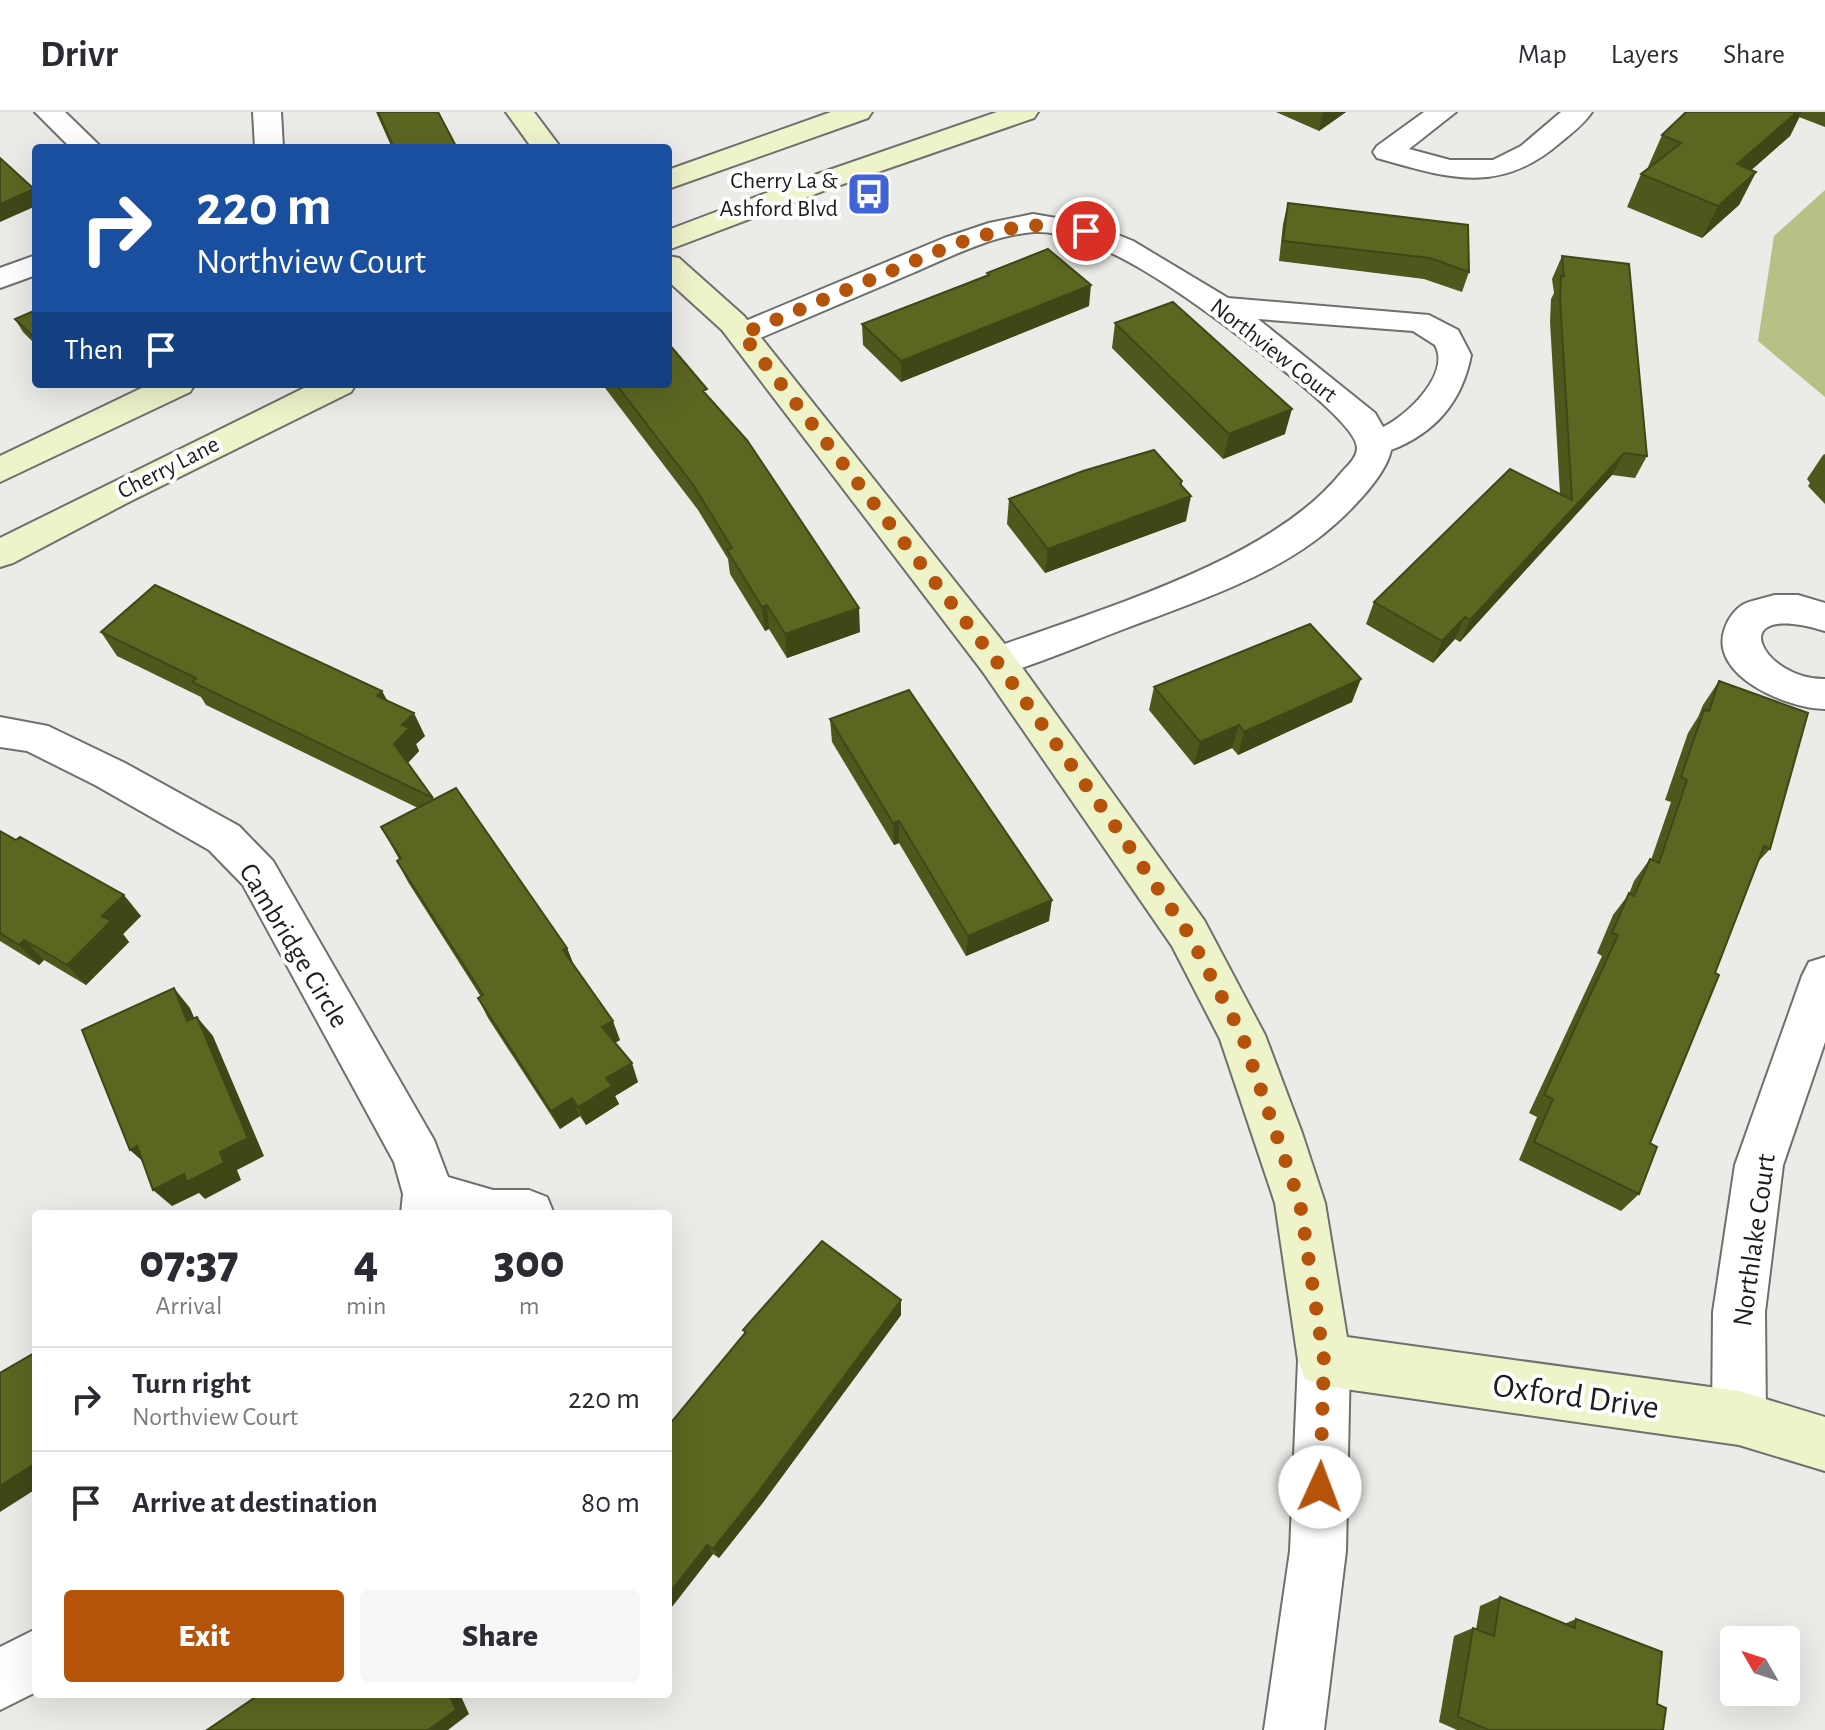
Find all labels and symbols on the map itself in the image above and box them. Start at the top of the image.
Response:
place label: Cherry La & Ashford Blvd [719,169,838,221]
bus stop icon: Cherry La & Ashford Blvd [845,170,893,218]
pin [1052,197,1120,265]
street label: Northview Court [1206,294,1341,408]
street label: Cherry Lane [114,432,223,504]
street label: Cambridge Circle [233,859,353,1033]
street label: Northlake Court [1729,1152,1781,1328]
street label: Oxford Drive [1491,1369,1661,1425]
position arrow [1278,1445,1362,1529]
north arrow [1720,1626,1800,1706]

